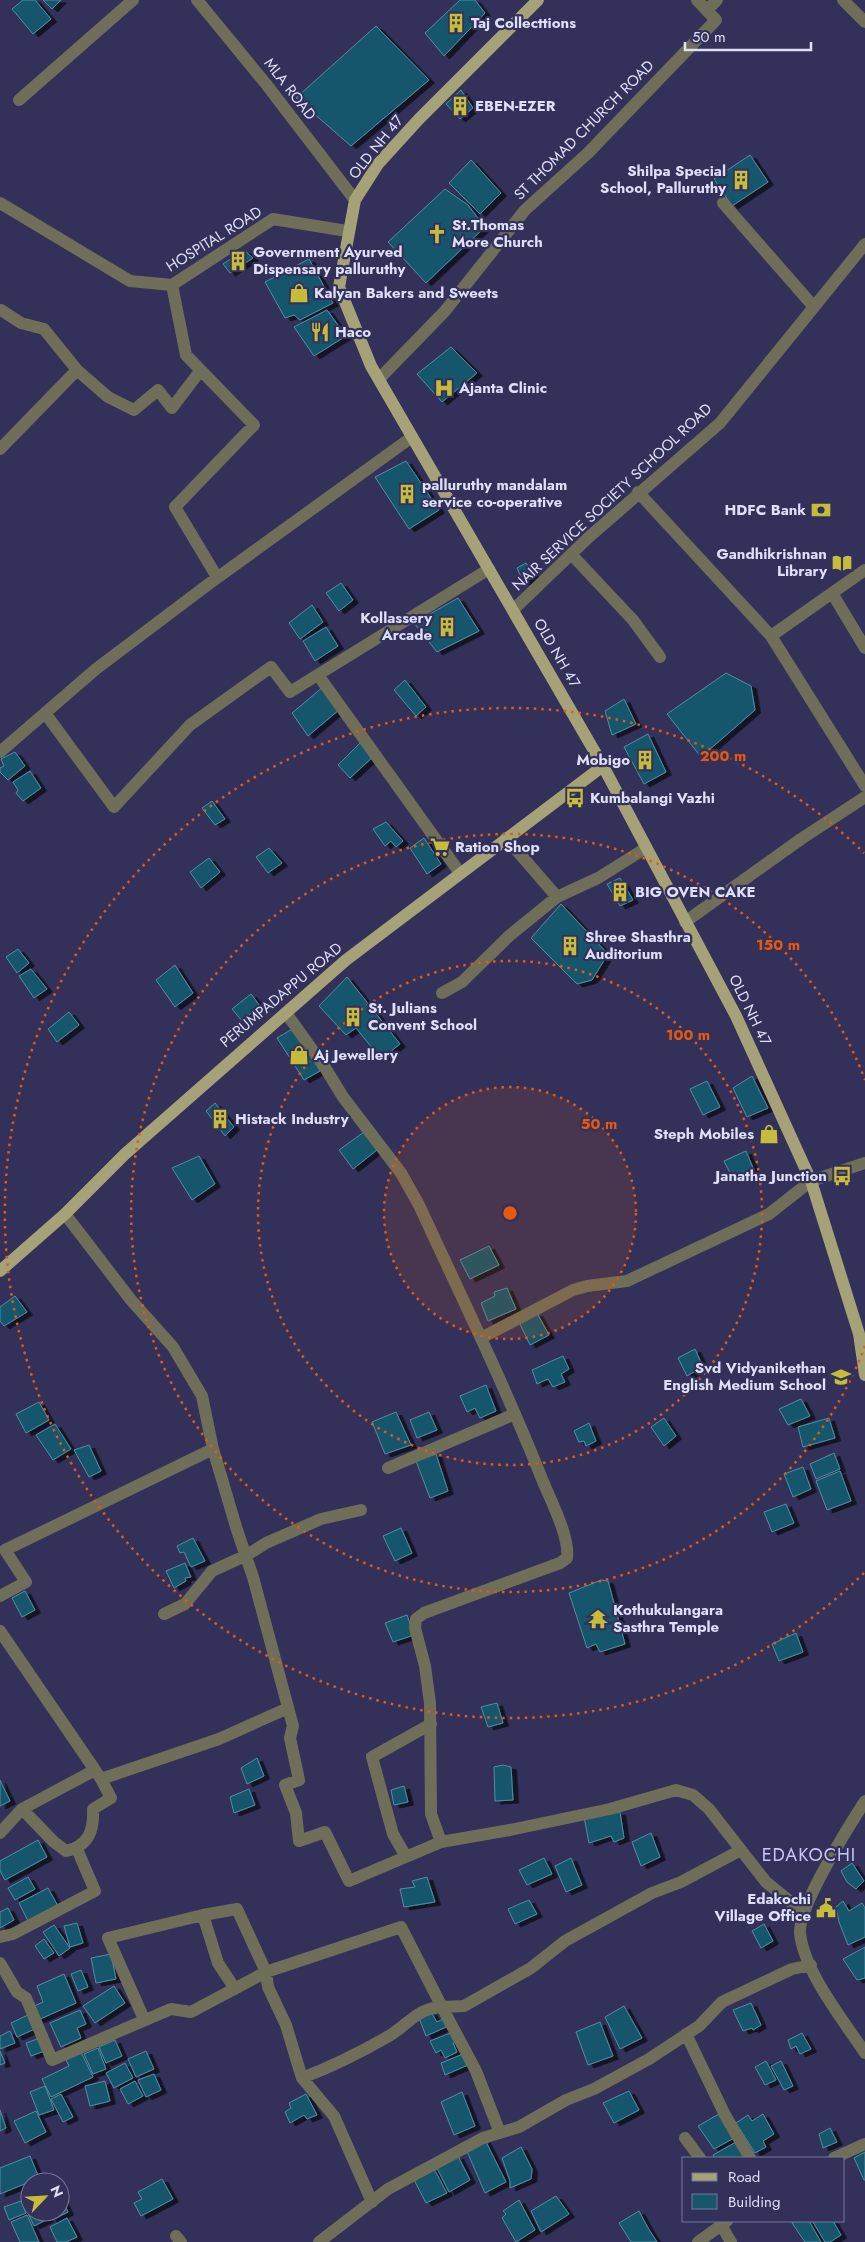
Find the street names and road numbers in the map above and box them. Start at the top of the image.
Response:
street label: MLA ROAD [259,53,321,125]
street label: ST THOMAD CHURCH ROAD [509,55,659,205]
street label: OLD NH 47 [343,110,409,184]
street label: HOSPITAL ROAD [162,201,266,277]
street label: NAIR SERVICE SOCIETY SCHOOL ROAD [507,398,717,596]
street label: OLD NH 47 [528,614,586,692]
street label: PERUMPADAPPU ROAD [215,937,347,1053]
street label: OLD NH 47 [723,971,777,1049]

